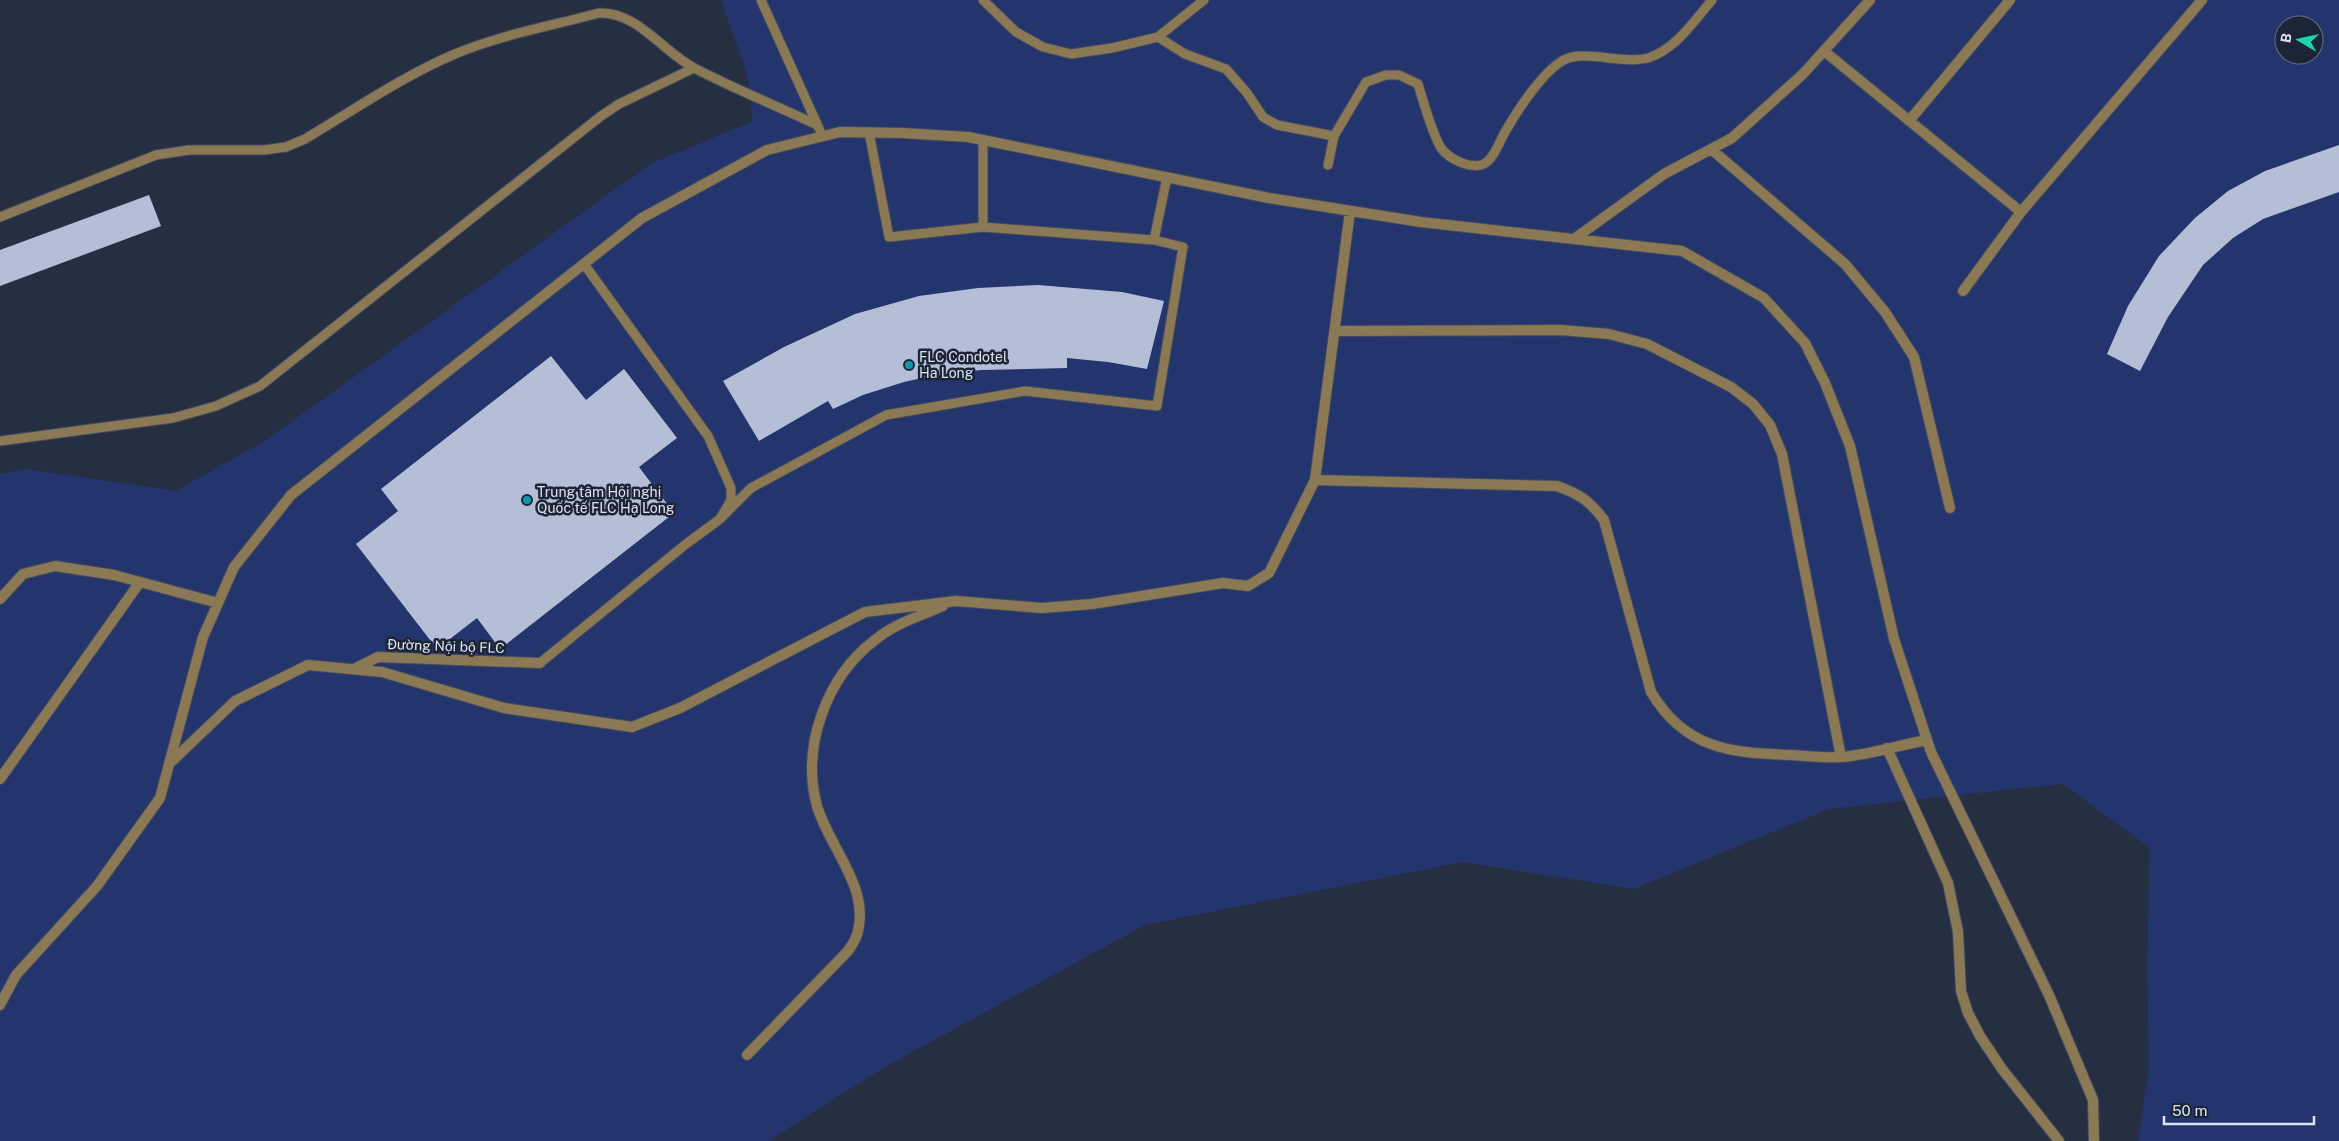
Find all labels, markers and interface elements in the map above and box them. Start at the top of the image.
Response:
north arrow [2274,15,2324,65]
text: B [2278,32,2295,44]
place label: FLC Condotel Ha Long [919,349,1007,381]
marker: FLC Condotel Ha Long [903,359,915,371]
place label: Trung tâm Hội nghị Quốc tế FLC Hạ Long [537,484,675,516]
marker: Trung tâm Hội nghị Quốc tế FLC Hạ Long [521,494,533,506]
street label: Đường Nội bộ FLC [387,636,505,656]
scale bar [2164,1094,2314,1126]
text: 50 m [2172,1102,2207,1119]

